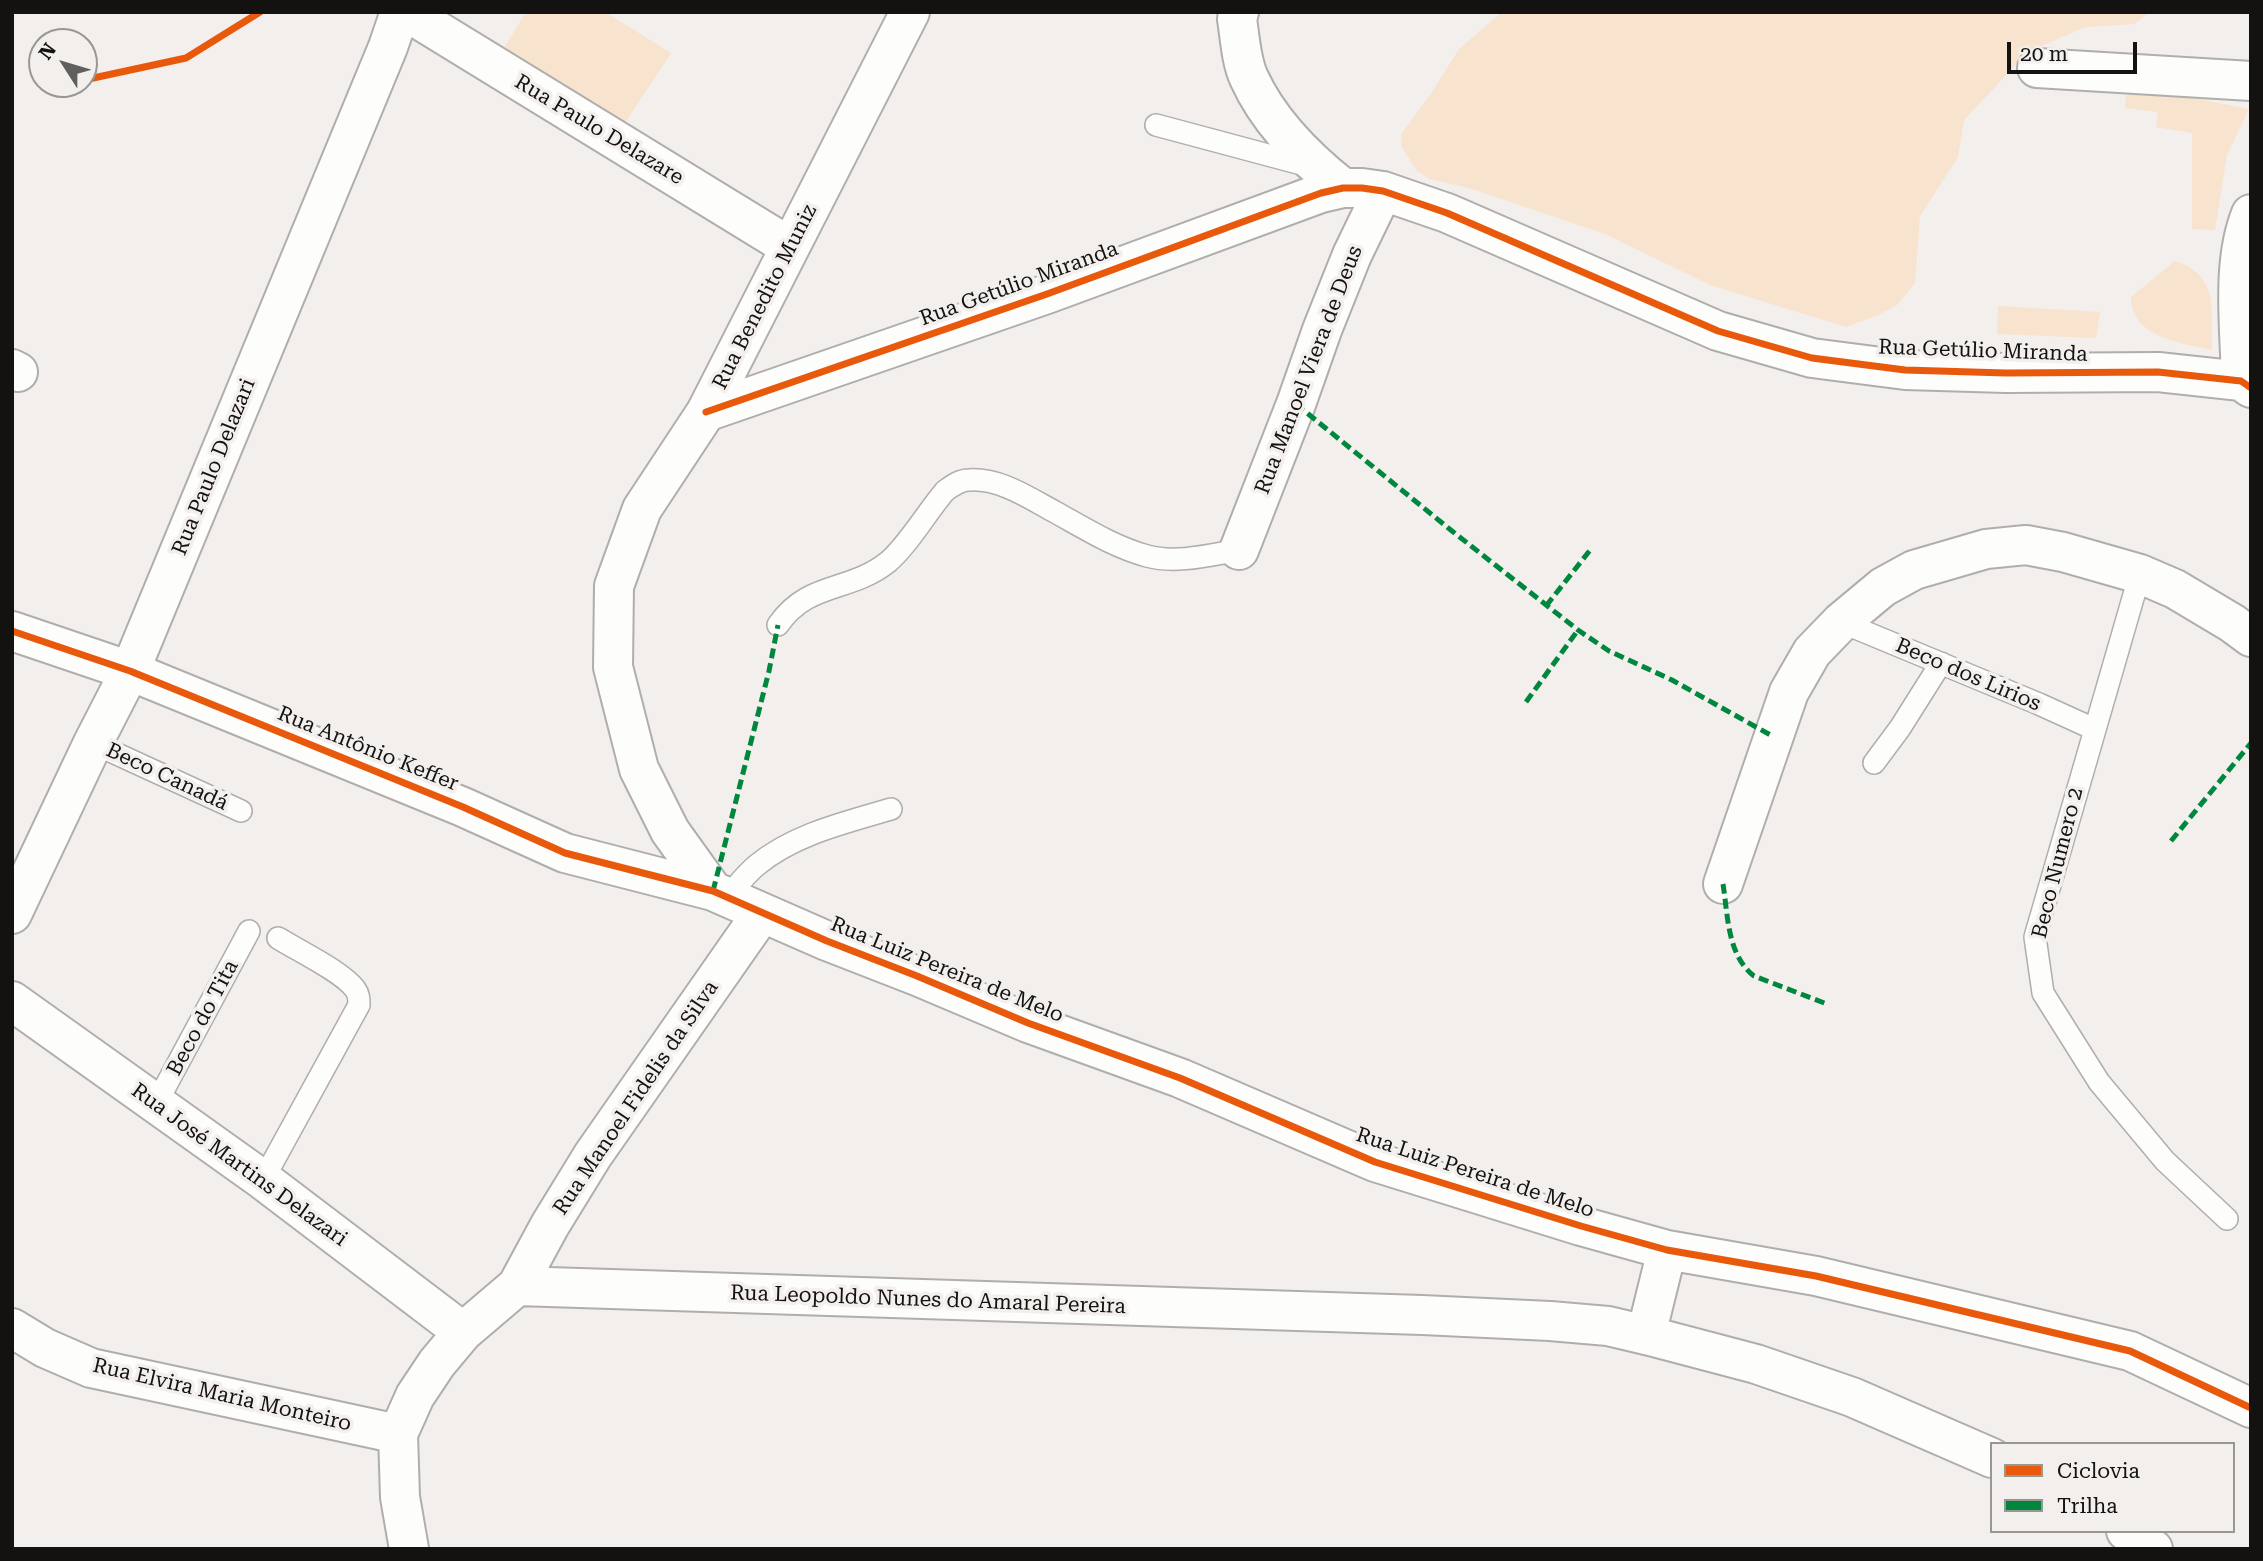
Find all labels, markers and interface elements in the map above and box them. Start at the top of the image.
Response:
north arrow [28,28,98,98]
scale bar [2011,28,2140,72]
text: N [34,39,61,64]
text: 20 m [2020,42,2068,66]
street label: Rua Paulo Delazare [510,70,688,190]
street label: Rua Benedito Muniz [707,200,823,394]
street label: Rua Getúlio Miranda [916,236,1122,332]
street label: Rua Manoel Viera de Deus [1250,242,1368,498]
street label: Rua Getúlio Miranda [1878,335,2088,367]
street label: Rua Paulo Delazari [167,375,261,559]
street label: Beco dos Lirios [1892,633,2044,717]
street label: Rua Antônio Keffer [274,701,462,797]
street label: Beco Canadá [102,738,232,816]
street label: Beco Numero 2 [2027,785,2089,941]
street label: Rua Luiz Pereira de Melo [827,912,1067,1028]
street label: Beco do Tita [162,956,244,1080]
street label: Rua Manoel Fidelis da Silva [548,976,724,1220]
street label: Rua José Martins Delazari [126,1078,352,1252]
street label: Rua Luiz Pereira de Melo [1353,1123,1597,1223]
street label: Rua Leopoldo Nunes do Amaral Pereira [730,1280,1126,1320]
street label: Rua Elvira Maria Monteiro [90,1353,354,1437]
legend [1990,1442,2235,1533]
text: Ciclovia [2057,1459,2140,1483]
text: Trilha [2057,1494,2118,1518]

